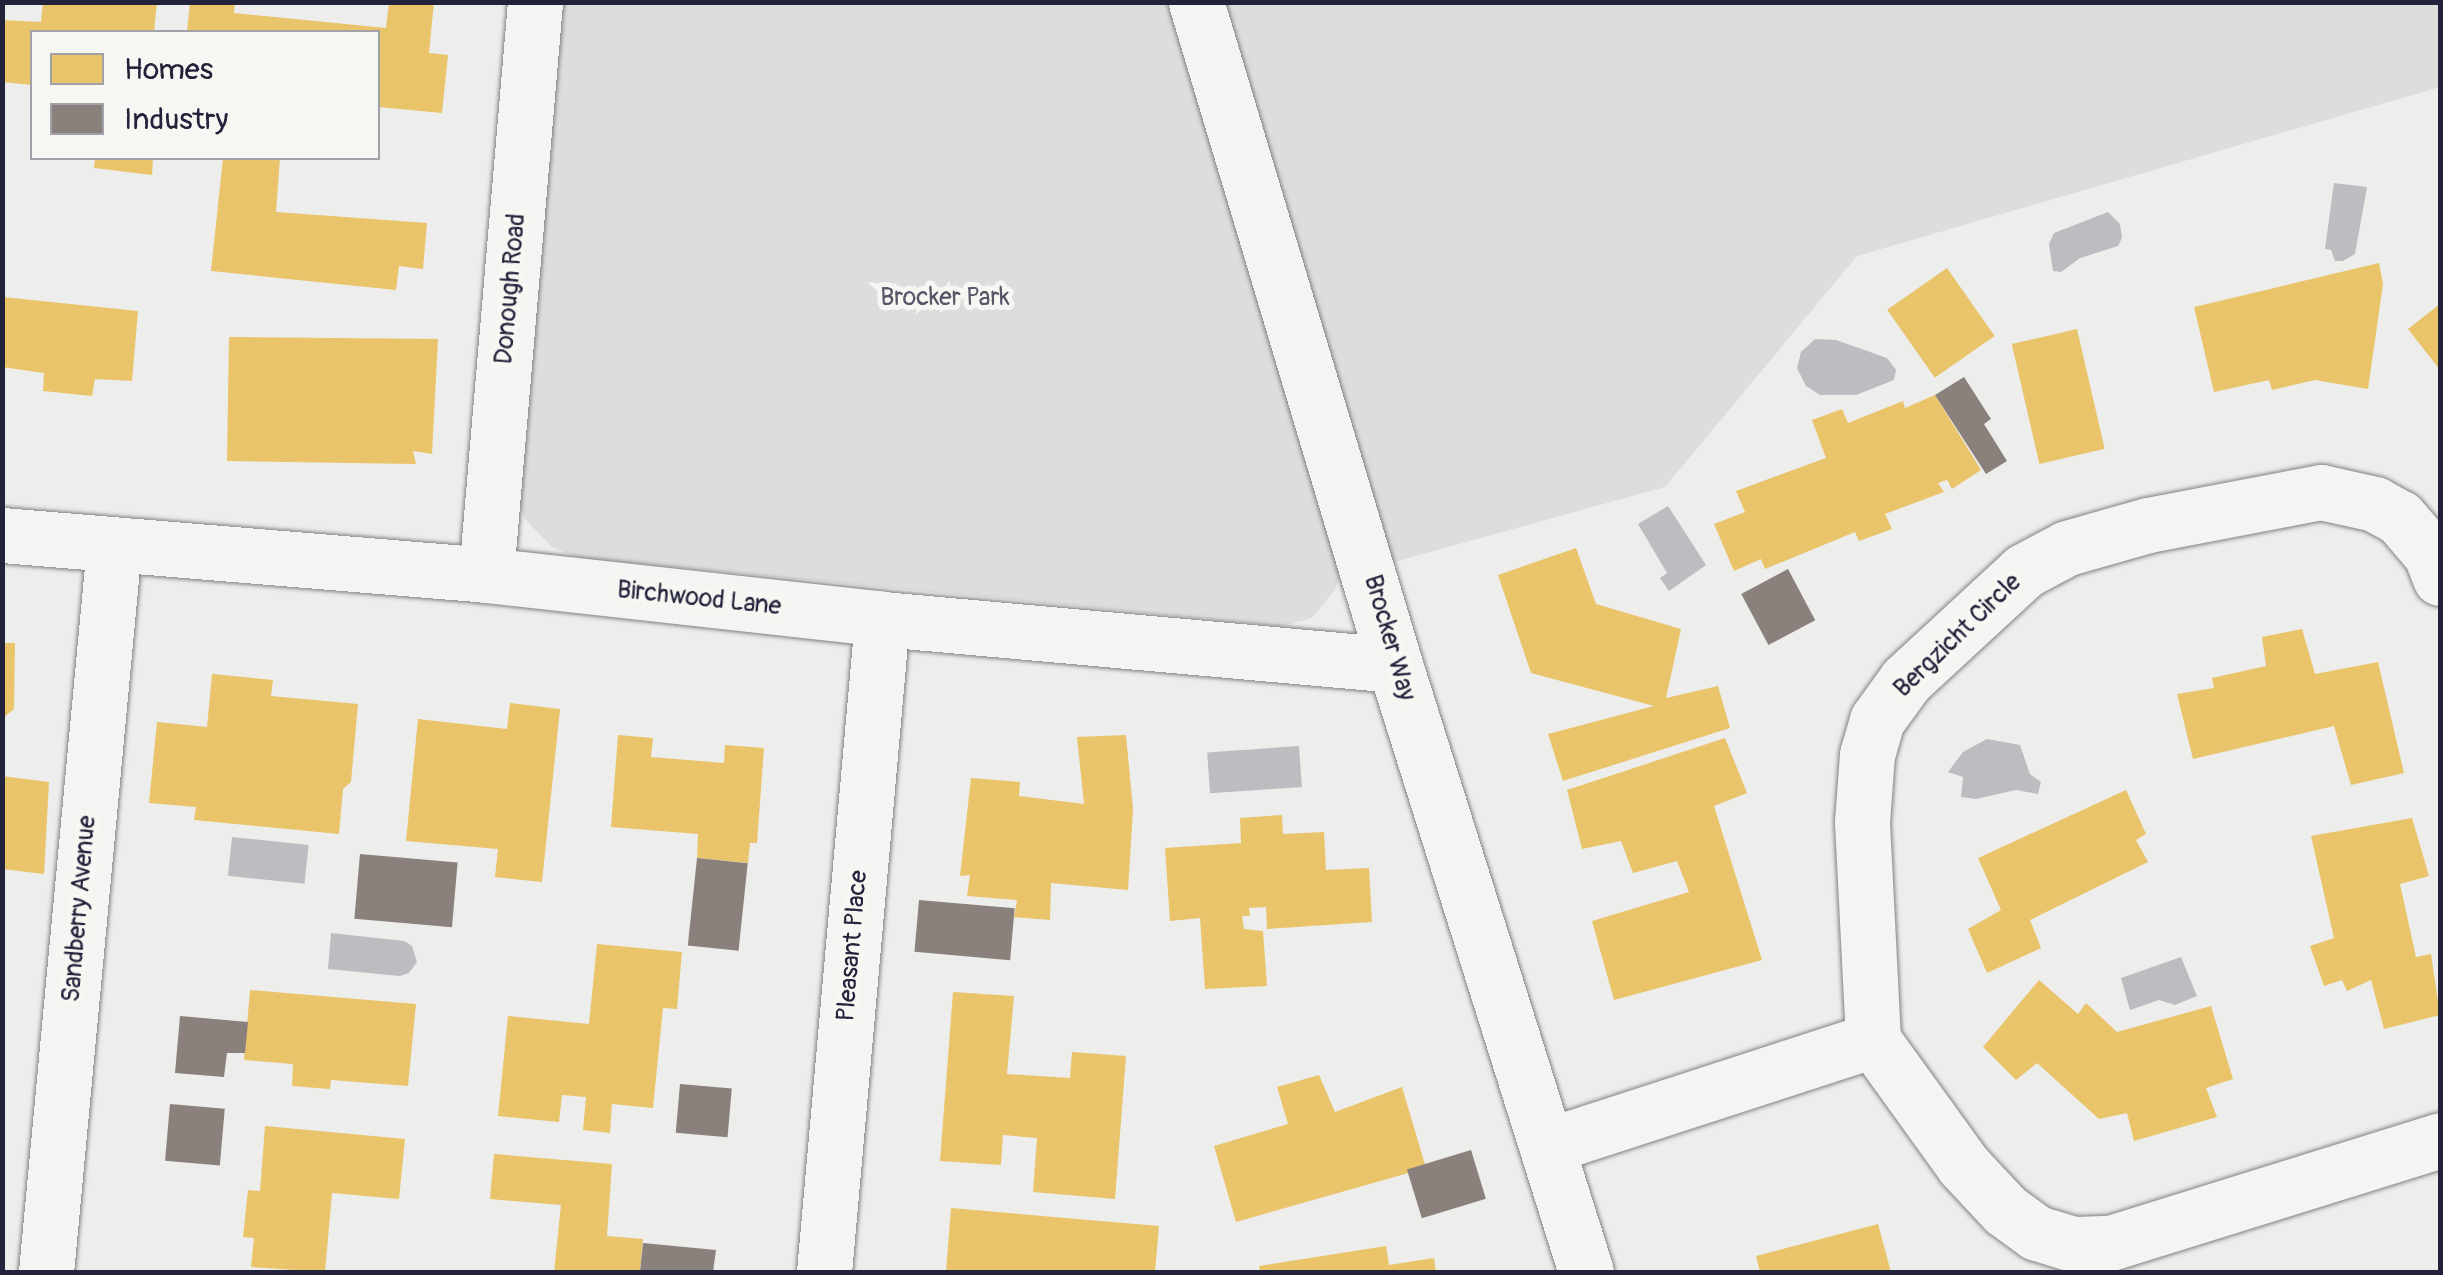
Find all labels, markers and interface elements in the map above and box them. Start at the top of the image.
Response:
legend [30,30,380,160]
text: Homes [124,51,213,88]
text: Industry [124,101,228,138]
street label: Donough Road [489,212,533,366]
park label: Brocker Park [880,283,1010,313]
street label: Bergzicht Circle [1888,568,2028,704]
street label: Brocker Way [1357,572,1421,704]
street label: Birchwood Lane [615,575,783,623]
street label: Sandberry Avenue [57,814,103,1004]
street label: Pleasant Place [831,869,875,1023]

